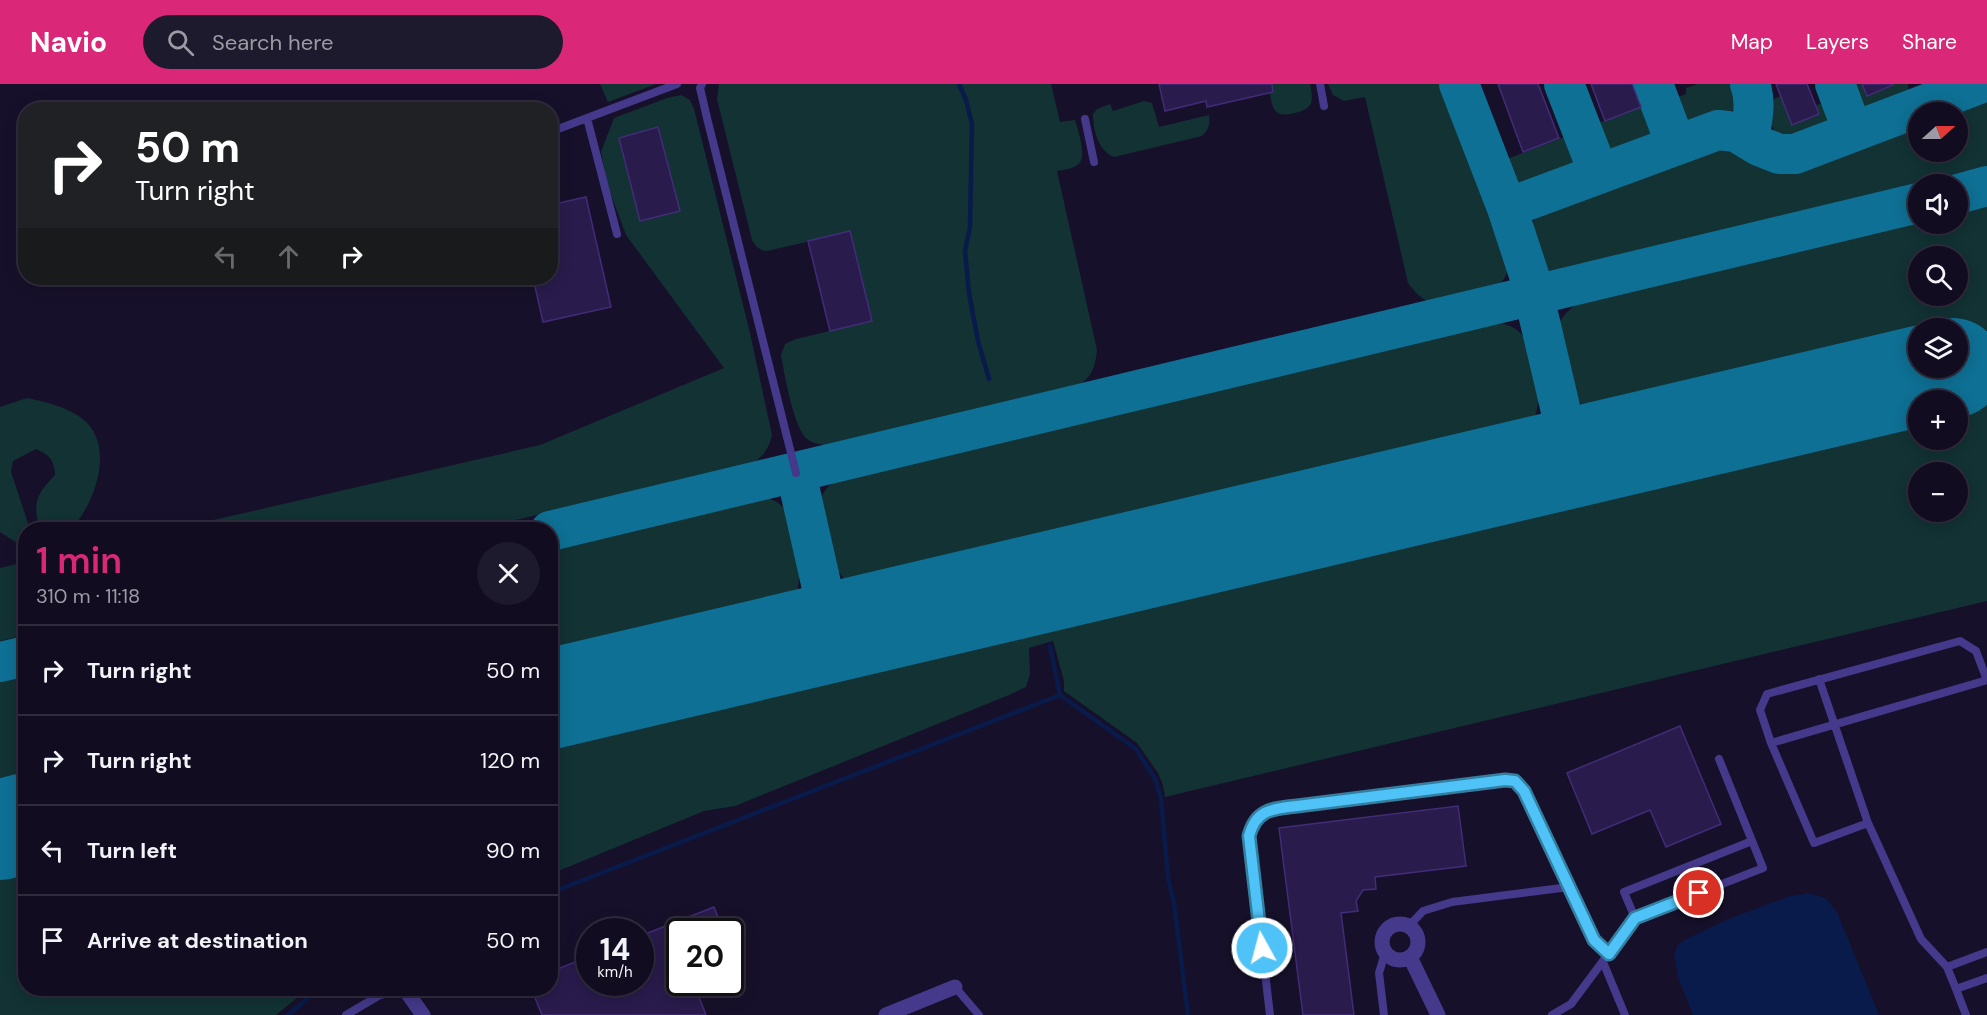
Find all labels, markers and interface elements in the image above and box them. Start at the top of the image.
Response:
search box [143,15,563,69]
text: Navio [30,24,107,61]
icon: search [164,26,197,59]
text: Search here [212,28,333,57]
text: Map [1731,28,1773,56]
text: Layers [1806,28,1869,56]
text: Share [1902,28,1957,56]
north arrow [1908,102,1968,162]
map controls [1908,102,1968,522]
text: 50 m [135,120,240,175]
icon: right [36,126,114,204]
text: Turn right [135,173,255,208]
button: sound [1908,174,1968,234]
icon: left [209,240,242,273]
icon: ahead [272,240,305,273]
icon: right [335,240,368,273]
button: search [1908,246,1968,306]
button: layers [1908,318,1968,378]
button: + [1908,390,1968,450]
button: − [1908,462,1968,522]
text: 1 min [36,537,122,584]
button: close [477,542,540,605]
text: 310 m · 11:18 [36,583,140,609]
icon: right [36,654,69,687]
text: Turn right [87,656,192,685]
text: 50 m [486,656,540,685]
icon: right [36,744,69,777]
text: Turn right [87,746,192,775]
text: 120 m [480,746,540,775]
icon: left [36,834,69,867]
text: Turn left [87,836,177,865]
text: 90 m [486,836,540,865]
pin [1673,867,1724,918]
icon: arrive [1682,876,1715,909]
position arrow [1230,916,1294,980]
speed limit sign: 20 [666,918,744,996]
icon: arrive [36,924,69,957]
text: Arrive at destination [87,926,308,955]
text: 50 m [486,926,540,955]
text: 14 [600,930,630,969]
text: km/h [597,962,633,982]

